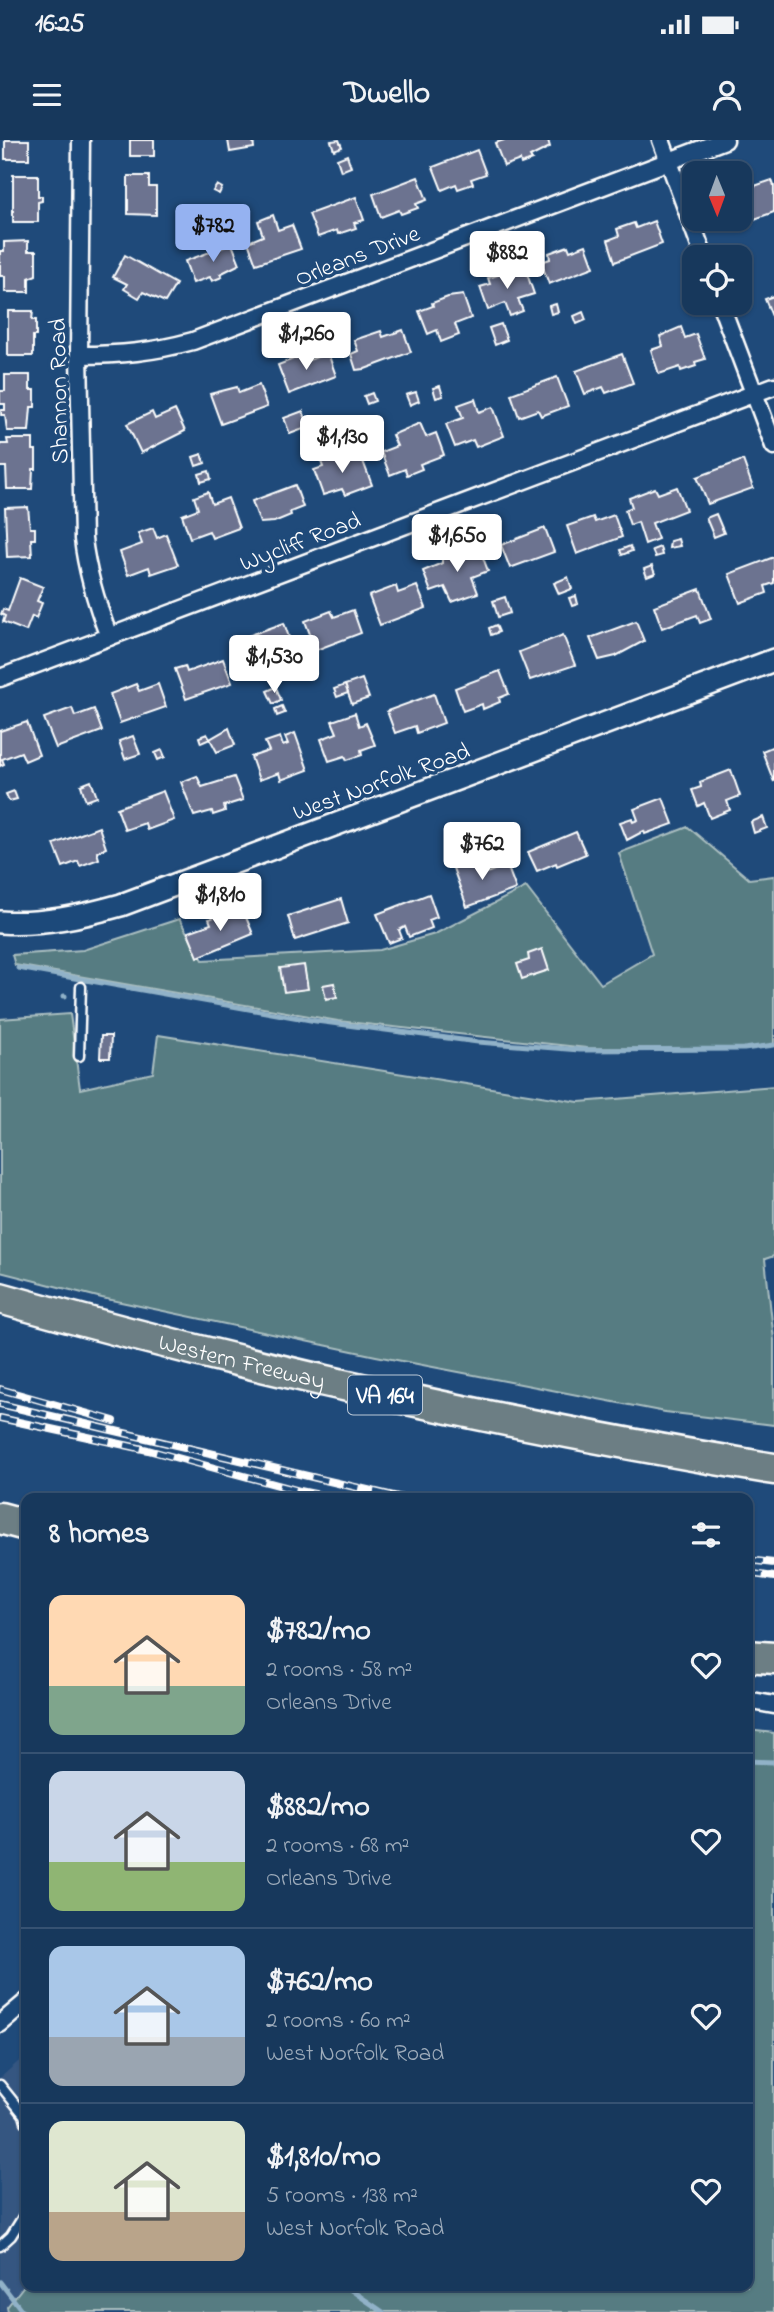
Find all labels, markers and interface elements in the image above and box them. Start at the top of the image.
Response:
text: 16:25 [35,6,85,44]
text: Dwello [344,71,430,118]
icon: menu [28,76,66,114]
icon: person [708,76,746,114]
north arrow [682,161,752,231]
map controls [682,161,752,315]
pin: $782 [172,204,254,264]
text: $782 [191,210,235,243]
street label: Orleans Drive [290,217,426,297]
pin: $882 [466,232,548,291]
text: $882 [486,237,528,270]
button: locate [682,245,752,315]
pin: $1,260 [249,313,363,372]
street label: Shannon Road [42,317,79,464]
text: $1,260 [278,318,334,351]
pin: $1,130 [285,416,399,475]
text: $1,130 [316,421,368,454]
street label: Wycliff Road [235,504,367,583]
pin: $1,650 [400,514,514,574]
text: $1,650 [428,520,486,553]
pin: $1,530 [217,636,331,695]
text: $1,530 [245,641,303,674]
street label: West Norfolk Road [289,735,476,832]
pin: $762 [441,822,523,882]
text: $762 [460,828,504,861]
pin: $1,810 [163,874,277,933]
text: $1,810 [194,879,246,912]
street label: Western Freeway [154,1326,328,1401]
road number: VA 164 [348,1376,422,1414]
text: 8 homes [49,1513,150,1557]
icon: filters [687,1516,725,1554]
text: $782/mo [266,1610,371,1654]
icon: home [105,1623,189,1707]
icon: heart [687,1646,725,1684]
text: 2 rooms · 58 m² [266,1654,412,1687]
text: Orleans Drive [266,1687,392,1720]
text: $882/mo [266,1786,370,1830]
icon: home [105,1799,189,1883]
icon: heart [687,1822,725,1860]
text: 2 rooms · 68 m² [266,1830,409,1863]
text: Orleans Drive [266,1863,392,1896]
text: $762/mo [266,1961,373,2005]
icon: home [105,1974,189,2058]
icon: heart [687,1997,725,2035]
text: 2 rooms · 60 m² [266,2005,411,2038]
text: West Norfolk Road [266,2038,444,2071]
text: $1,810/mo [266,2136,381,2180]
icon: home [105,2149,189,2233]
icon: heart [687,2172,725,2210]
text: 5 rooms · 138 m² [266,2180,418,2213]
text: West Norfolk Road [266,2213,444,2246]

